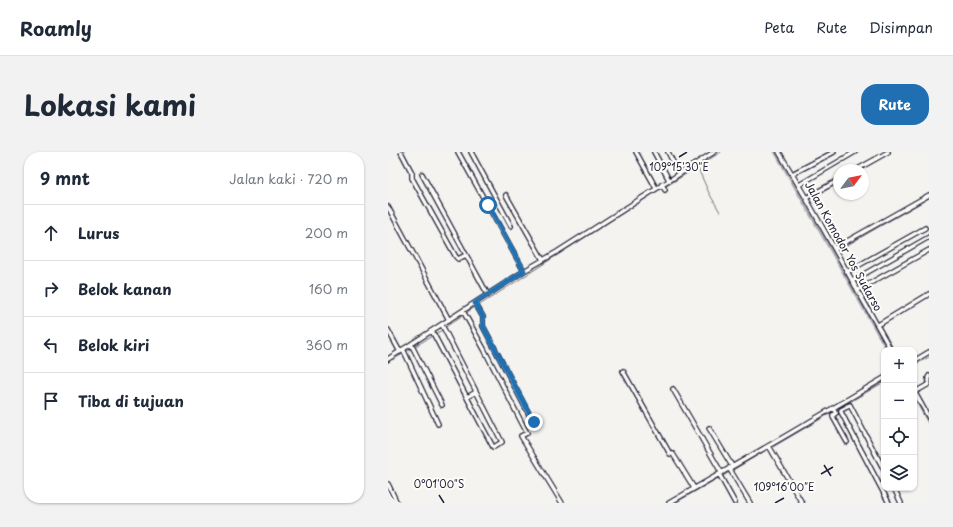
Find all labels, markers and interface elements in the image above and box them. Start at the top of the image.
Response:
text: Roamly [20,14,92,42]
text: Peta [764,17,794,38]
text: Rute [816,17,847,38]
text: Disimpan [869,17,933,38]
text: Lokasi kami [24,83,196,126]
button: Rute [861,84,929,125]
text: 109°15'30"E [649,159,709,174]
north arrow [833,164,869,200]
text: 9 mnt [40,165,90,191]
text: Jalan kaki · 720 m [229,169,348,188]
street label: Jalan Komodor Yos Sudarso [801,178,887,314]
route start [479,196,497,214]
text: Lurus [78,221,119,244]
icon: ahead [40,222,62,244]
text: 200 m [305,223,348,242]
text: Belok kanan [78,277,172,300]
icon: right [40,278,62,300]
text: 160 m [309,279,348,298]
text: Belok kiri [78,333,149,356]
icon: left [40,334,62,356]
text: 360 m [305,335,348,354]
map controls [881,347,917,491]
button: + [881,347,917,383]
button: − [881,383,917,419]
text: Tiba di tujuan [78,389,184,412]
icon: arrive [40,390,62,412]
route end [525,413,543,431]
button: locate [881,419,917,455]
button: layers [881,455,917,491]
text: 0°01'00"S [414,476,464,491]
text: 109°16'00"E [754,479,814,494]

